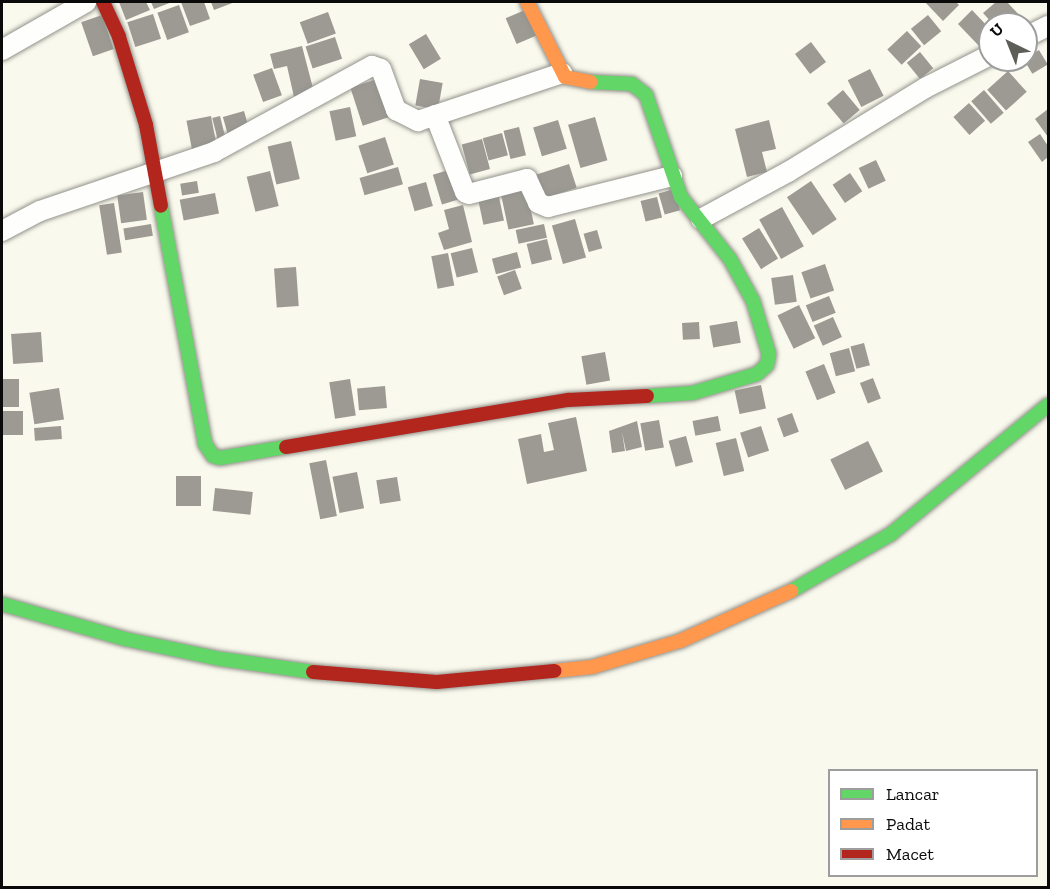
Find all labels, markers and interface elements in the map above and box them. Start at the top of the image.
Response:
north arrow [978,12,1038,72]
text: U [986,19,1007,41]
legend [828,769,1038,877]
text: Lancar [886,783,939,805]
text: Padat [886,813,930,835]
text: Macet [886,843,934,865]

